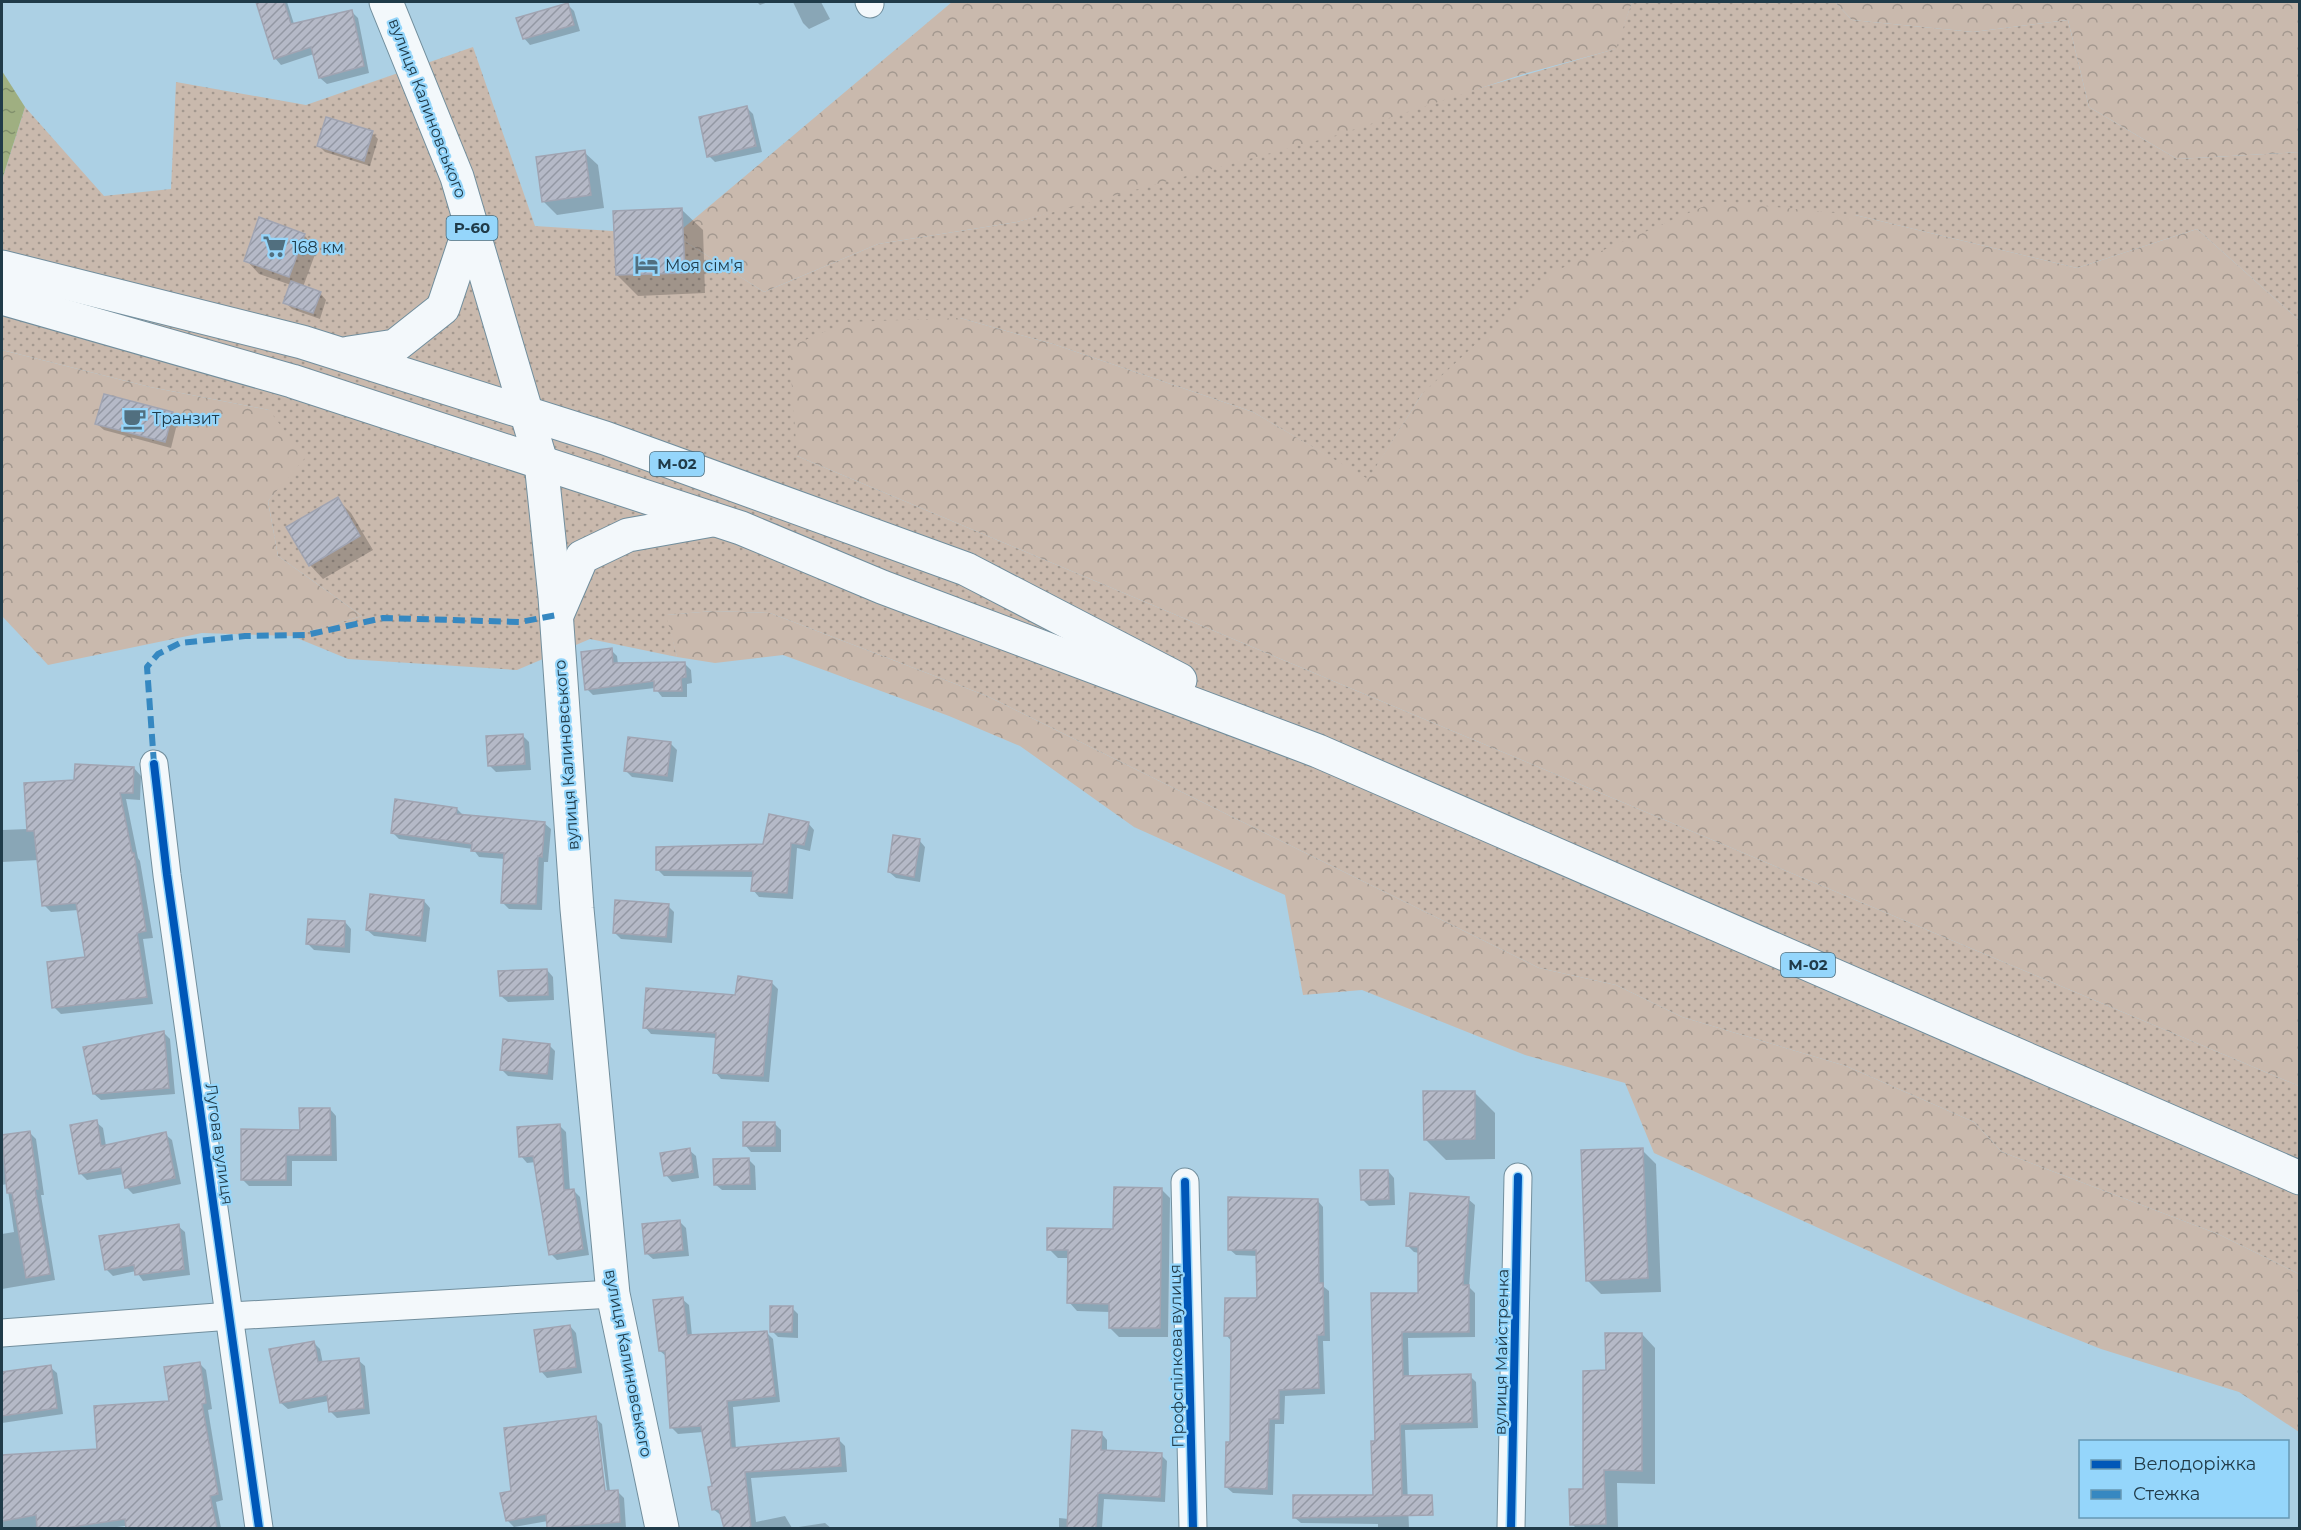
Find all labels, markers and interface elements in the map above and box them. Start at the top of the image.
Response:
street label: вулиця Калиновського [384,16,471,201]
road number: Р-60 [446,216,498,240]
supermarket icon: 168 км [261,234,287,260]
place label: 168 км [292,238,344,257]
hotel icon: Моя сім'я [634,252,660,278]
place label: Моя сім'я [665,256,743,275]
cafe icon: Транзит [121,405,147,431]
place label: Транзит [152,409,220,428]
road number: М-02 [650,452,704,476]
street label: вулиця Калиновського [550,659,583,851]
road number: М-02 [1781,953,1835,977]
street label: Лугова вулиця [202,1082,237,1206]
street label: Профспілкова вулиця [1165,1264,1188,1448]
street label: вулиця Калиновського [601,1268,656,1459]
street label: вулиця Майстренка [1491,1269,1512,1435]
legend [2079,1440,2289,1518]
text: Велодоріжка [2133,1453,2256,1475]
text: Стежка [2133,1483,2200,1505]

